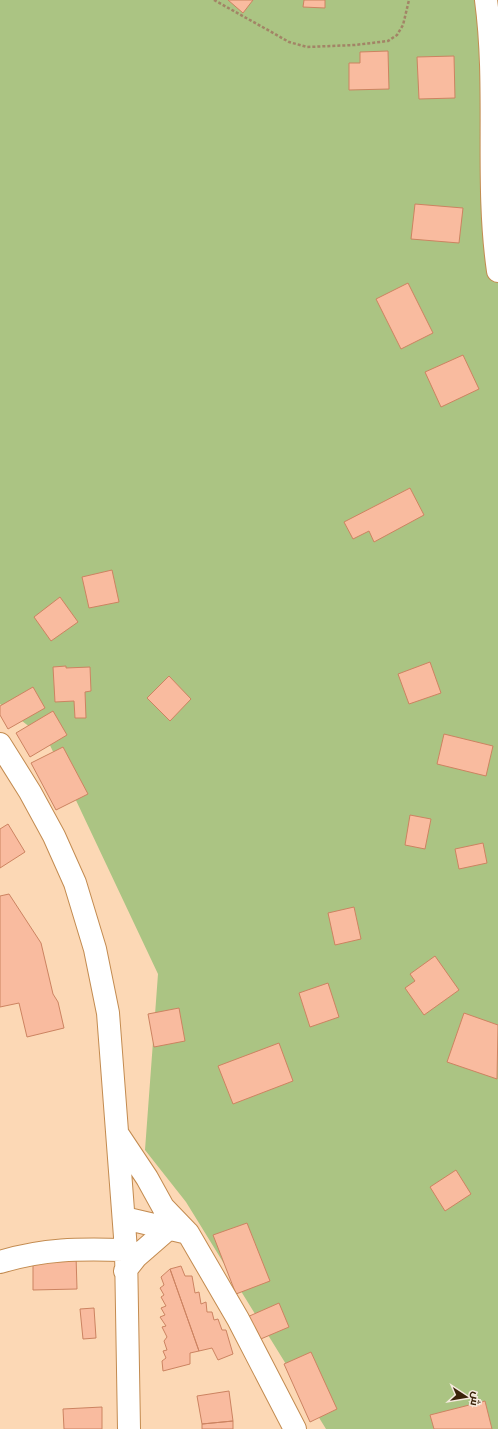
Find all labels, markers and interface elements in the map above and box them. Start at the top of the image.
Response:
north arrow [446,1377,486,1417]
text: ش [467,1391,483,1407]

